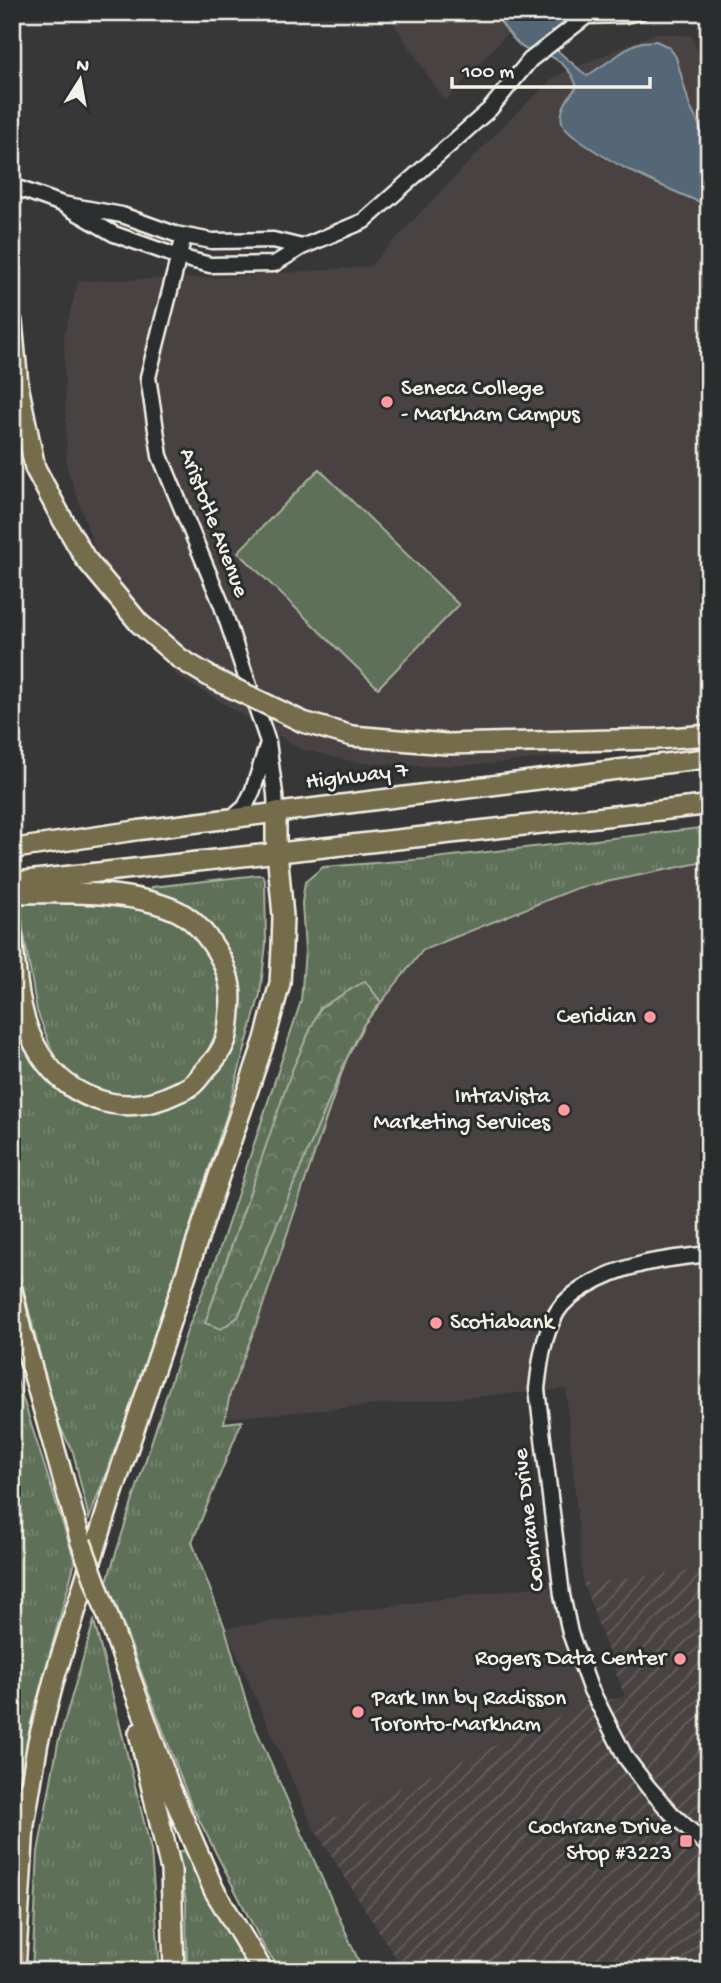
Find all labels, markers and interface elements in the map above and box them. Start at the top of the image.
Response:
north arrow [46,46,116,116]
scale bar [452,46,649,90]
text: N [74,54,91,79]
text: 100 m [461,61,514,86]
place label: Seneca College - Markham Campus [401,376,580,429]
marker: Seneca College - Markham Campus [379,394,395,410]
street label: Aristotle Avenue [172,445,254,602]
street label: Highway 7 [304,757,411,797]
place label: Ceridian [556,1004,636,1031]
marker: Ceridian [642,1009,658,1025]
place label: IntraVista Marketing Services [373,1084,551,1137]
marker: IntraVista Marketing Services [556,1102,572,1118]
place label: Scotiabank [450,1310,556,1337]
marker: Scotiabank [428,1315,444,1331]
street label: Cochrane Drive [508,1446,552,1593]
place label: Rogers Data Center [475,1646,668,1673]
marker: Rogers Data Center [672,1651,688,1667]
place label: Park Inn by Radisson Toronto-Markham [370,1686,566,1739]
marker: Park Inn by Radisson Toronto-Markham [350,1704,366,1720]
place label: Cochrane Drive Stop #3223 [528,1815,673,1868]
marker: Cochrane Drive Stop #3223 [678,1833,694,1849]

